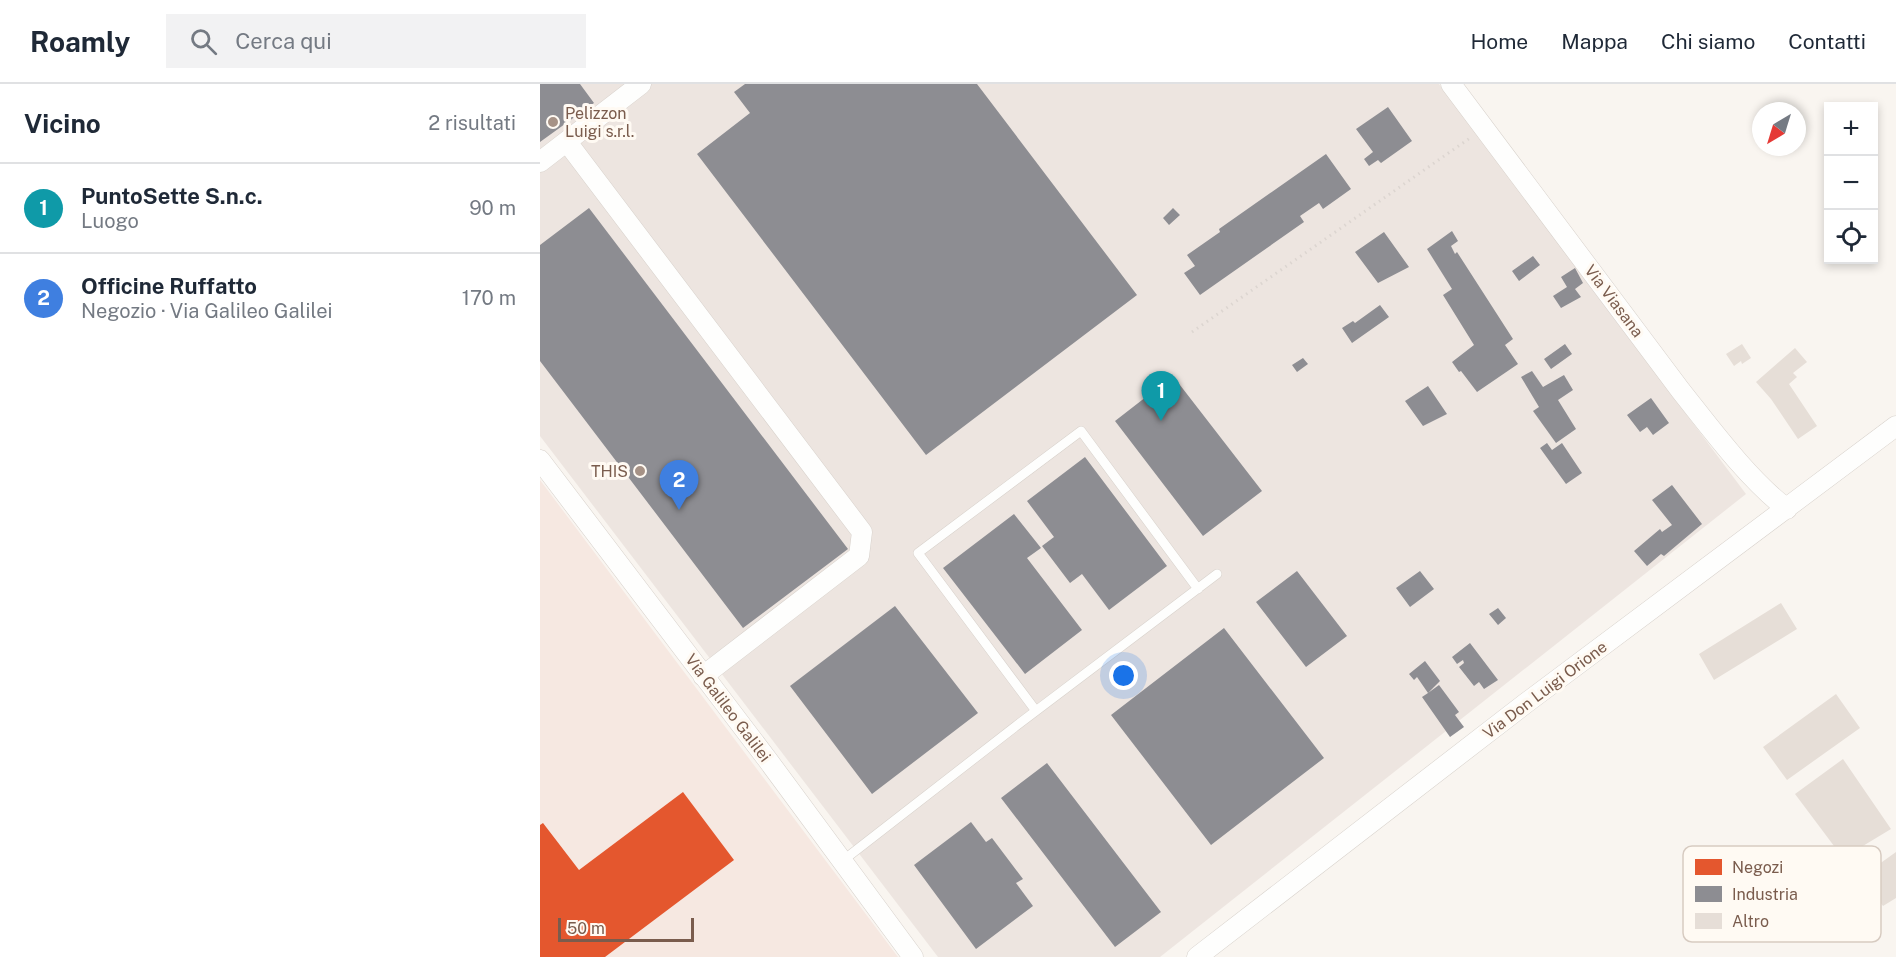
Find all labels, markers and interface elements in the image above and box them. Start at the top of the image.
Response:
search box [166,14,586,68]
text: Roamly [30,25,130,58]
icon: search [187,25,220,58]
text: Cerca qui [235,28,332,54]
text: Home [1470,29,1528,54]
text: Mappa [1561,29,1628,54]
text: Chi siamo [1661,29,1755,54]
text: Contatti [1788,29,1866,54]
north arrow [1752,102,1806,156]
map controls [1824,102,1878,264]
button: + [1824,102,1878,156]
place label: Pelizzon Luigi s.r.l. [565,104,634,141]
text: Vicino [24,108,101,139]
text: 2 risultati [428,111,516,135]
marker: Pelizzon Luigi s.r.l. [546,115,560,129]
button: − [1824,156,1878,210]
text: PuntoSette S.n.c. [81,183,263,209]
text: 1 [39,196,48,220]
text: 90 m [469,196,516,220]
text: Luogo [81,209,139,233]
button: locate [1824,210,1878,264]
street label: Via Viasana [1581,261,1647,341]
text: Officine Ruffatto [81,273,257,299]
text: 2 [37,286,50,310]
text: 170 m [462,286,516,310]
text: Negozio · Via Galileo Galilei [81,299,332,323]
pin: 1 [1142,372,1180,421]
pin: 2 [660,460,698,510]
place label: THIS [591,462,628,481]
marker: THIS [633,464,647,478]
street label: Via Don Luigi Orione [1479,637,1611,743]
street label: Via Galileo Galilei [681,650,775,766]
your location [1109,661,1138,690]
legend [1683,846,1881,942]
text: Negozi [1732,858,1783,877]
text: Industria [1732,885,1798,904]
text: Altro [1732,912,1769,931]
scale bar [558,915,694,942]
text: 50 m [567,919,605,938]

